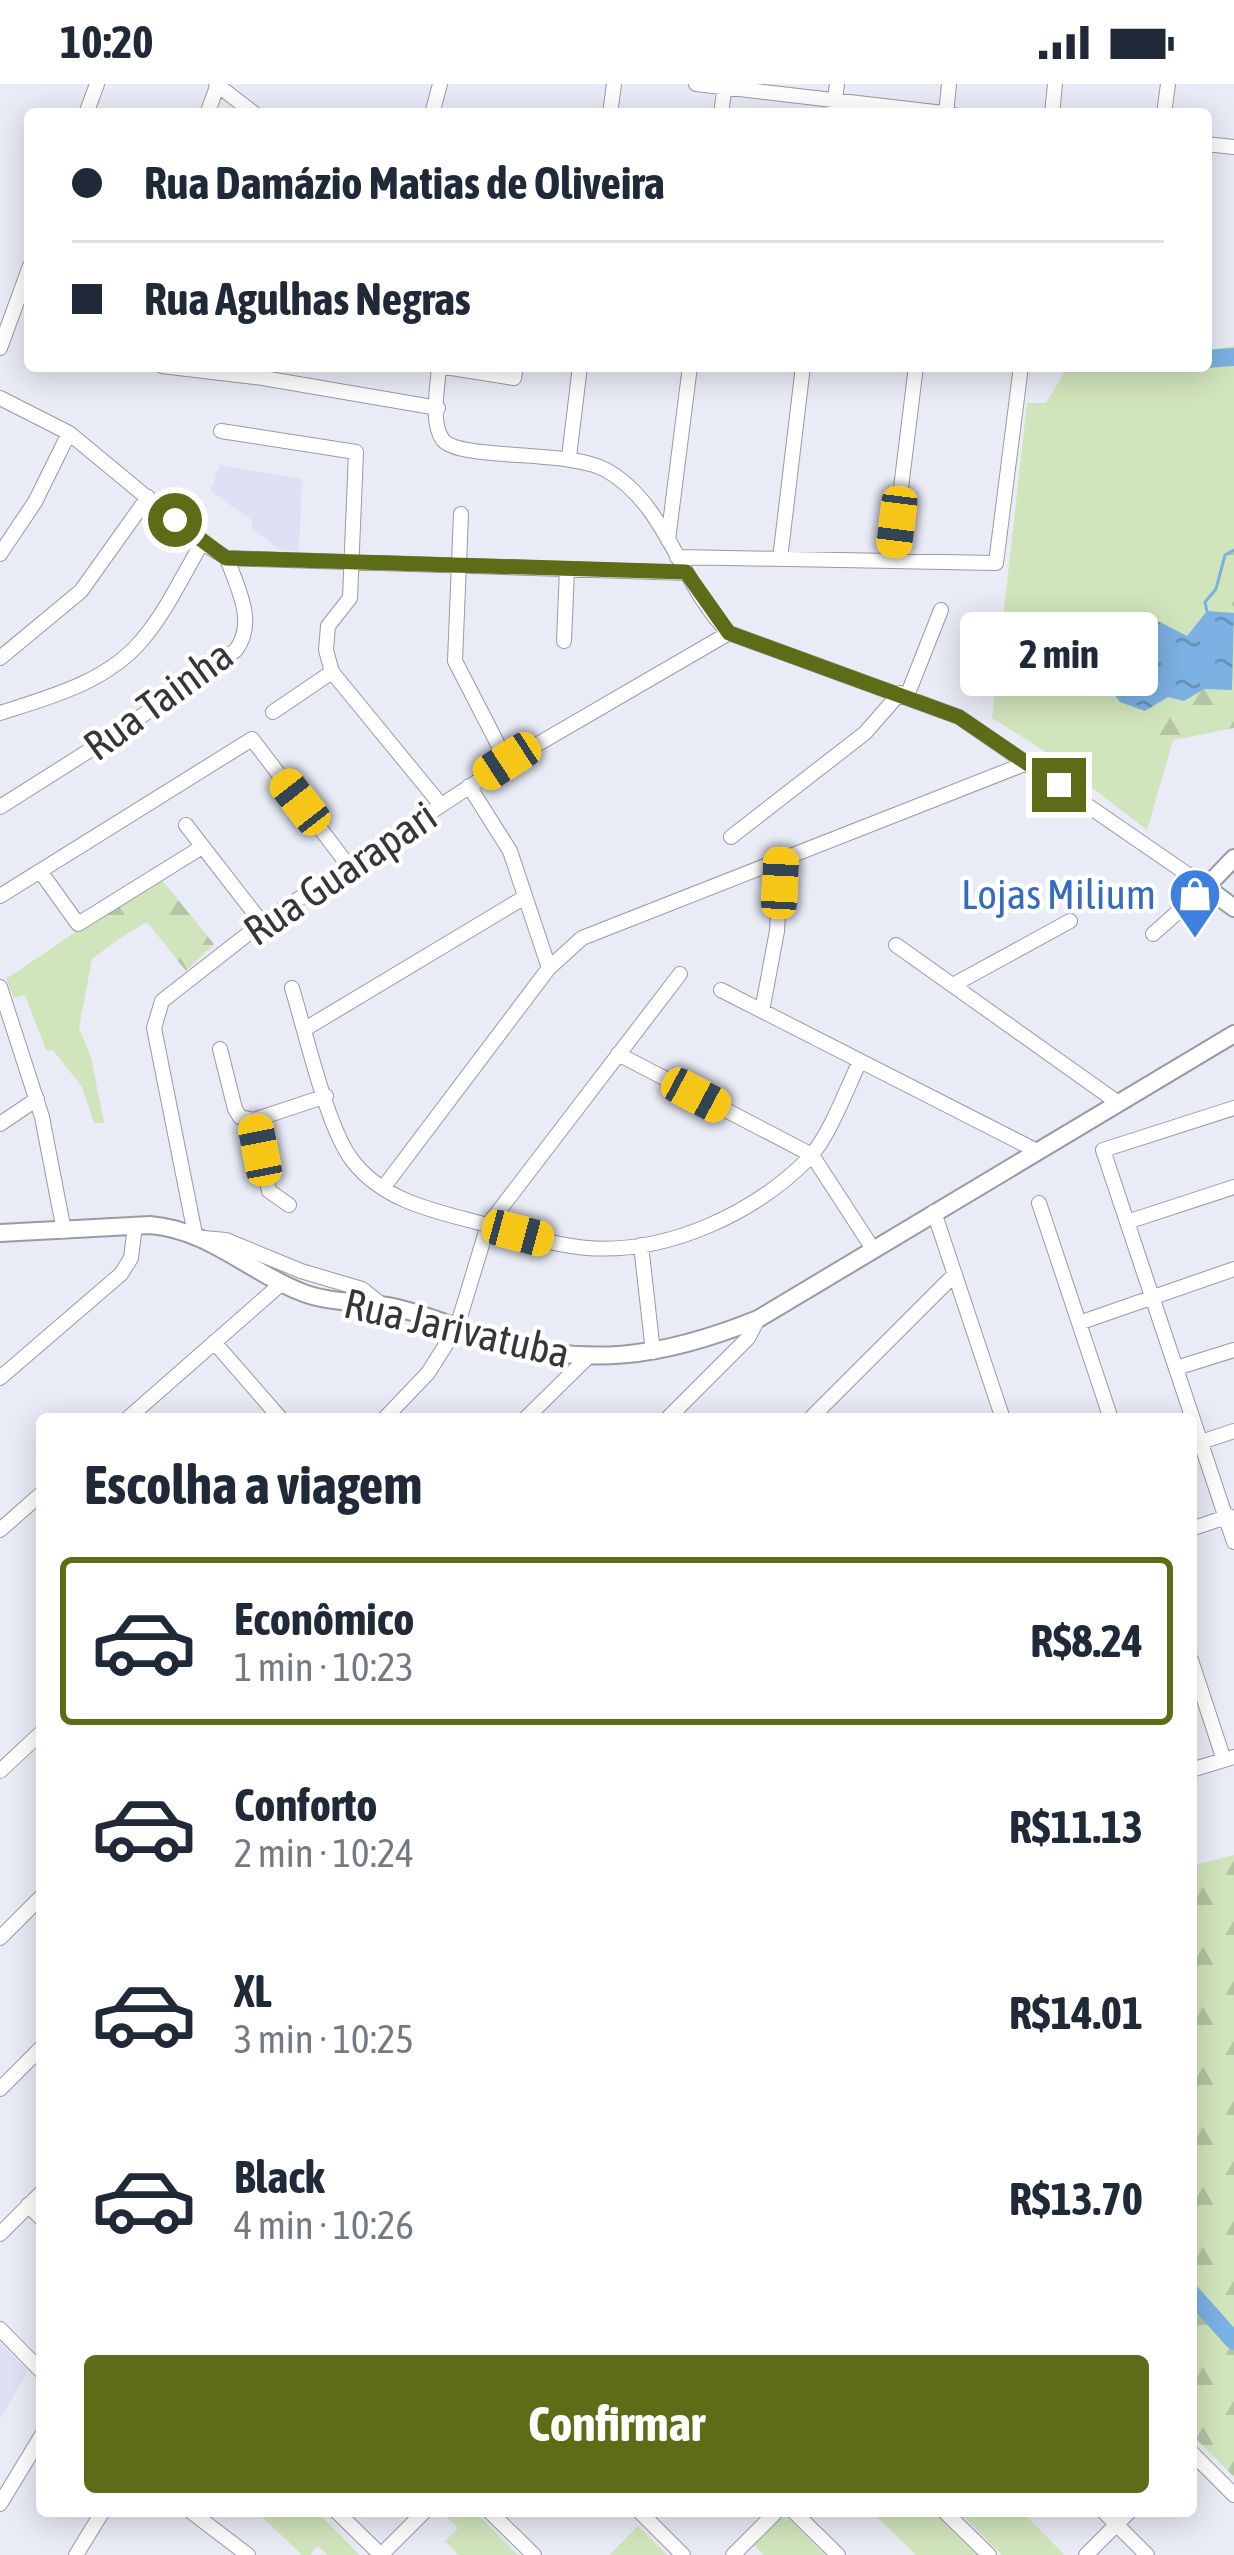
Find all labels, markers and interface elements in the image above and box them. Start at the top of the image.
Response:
text: 10:20 [60,16,154,68]
text: Rua Damázio Matias de Oliveira [144,157,665,209]
text: Rua Agulhas Negras [144,273,471,325]
car [875,484,919,560]
route start [148,493,202,547]
callout: 2 min [960,611,1158,695]
street label: Rua Tainha [75,630,241,770]
text: 2 min [1019,632,1099,676]
car [467,726,547,796]
route end [1032,758,1086,812]
car [264,763,336,841]
street label: Rua Guarapari [235,791,445,955]
car [760,846,800,920]
shop icon: Lojas Milium [1167,866,1223,940]
place label: Lojas Milium [961,870,1156,918]
car [656,1062,736,1128]
car [235,1111,285,1189]
car [479,1206,557,1260]
street label: Rua Jarivatuba [340,1279,574,1377]
text: Escolha a viagem [84,1454,422,1515]
icon: car [90,1587,198,1695]
text: Econômico [234,1593,415,1645]
text: R$8.24 [1030,1615,1143,1667]
text: 1 min · 10:23 [234,1645,414,1689]
icon: car [90,1773,198,1881]
text: Conforto [234,1779,377,1831]
text: R$11.13 [1009,1801,1143,1853]
text: 2 min · 10:24 [234,1831,414,1875]
icon: car [90,1959,198,2067]
text: XL [234,1965,272,2017]
text: R$14.01 [1009,1987,1143,2039]
text: 3 min · 10:25 [234,2017,414,2061]
icon: car [90,2145,198,2253]
text: Black [234,2151,325,2203]
text: R$13.70 [1009,2173,1143,2225]
text: 4 min · 10:26 [234,2203,414,2247]
button: Confirmar [84,2355,1149,2493]

